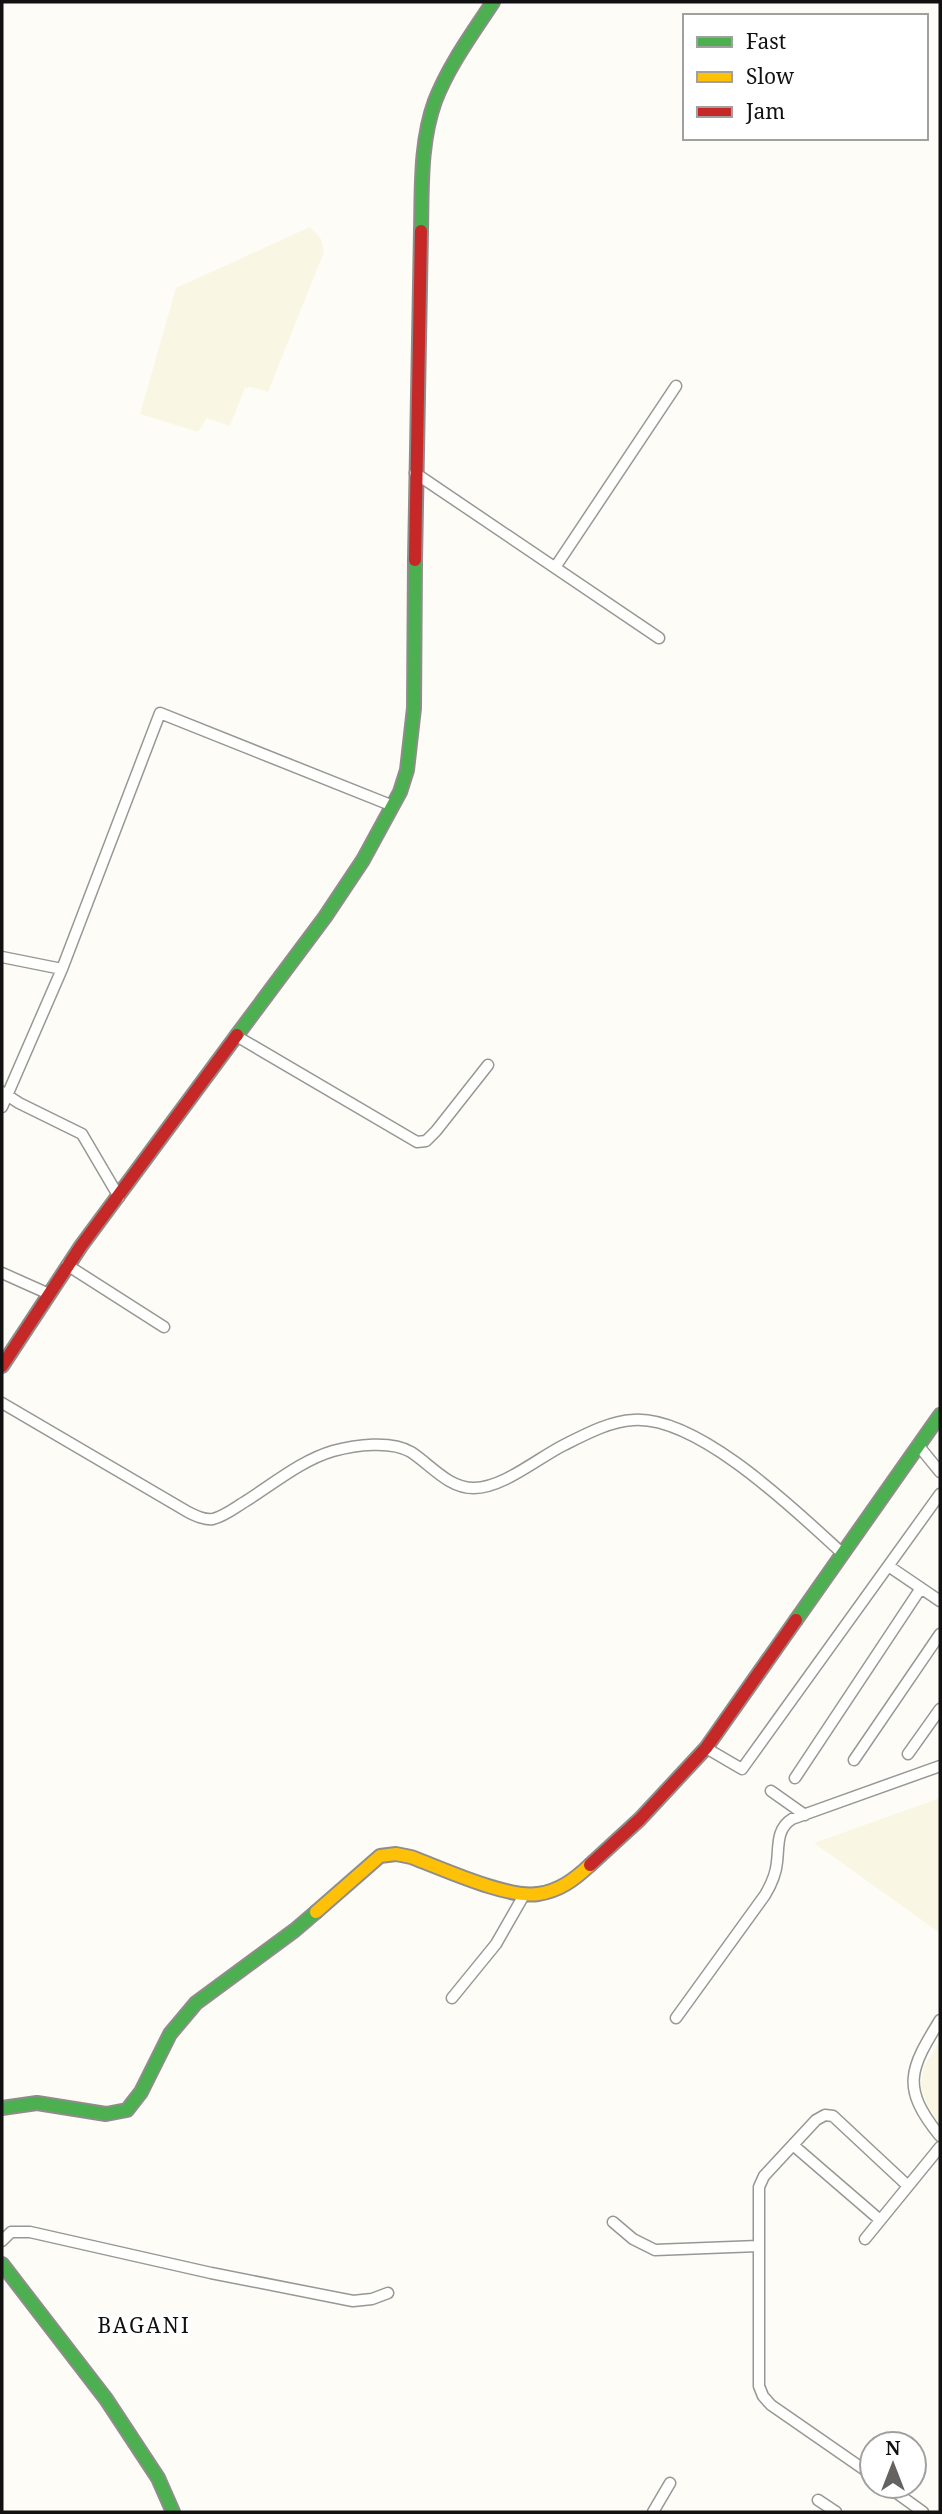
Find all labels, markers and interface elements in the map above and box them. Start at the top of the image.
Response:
legend [683,14,928,140]
text: Fast [746,27,786,55]
text: Slow [746,62,795,90]
text: Jam [745,97,785,125]
district label: BAGANI [97,2311,191,2339]
north arrow [858,2430,928,2500]
text: N [886,2435,901,2461]

